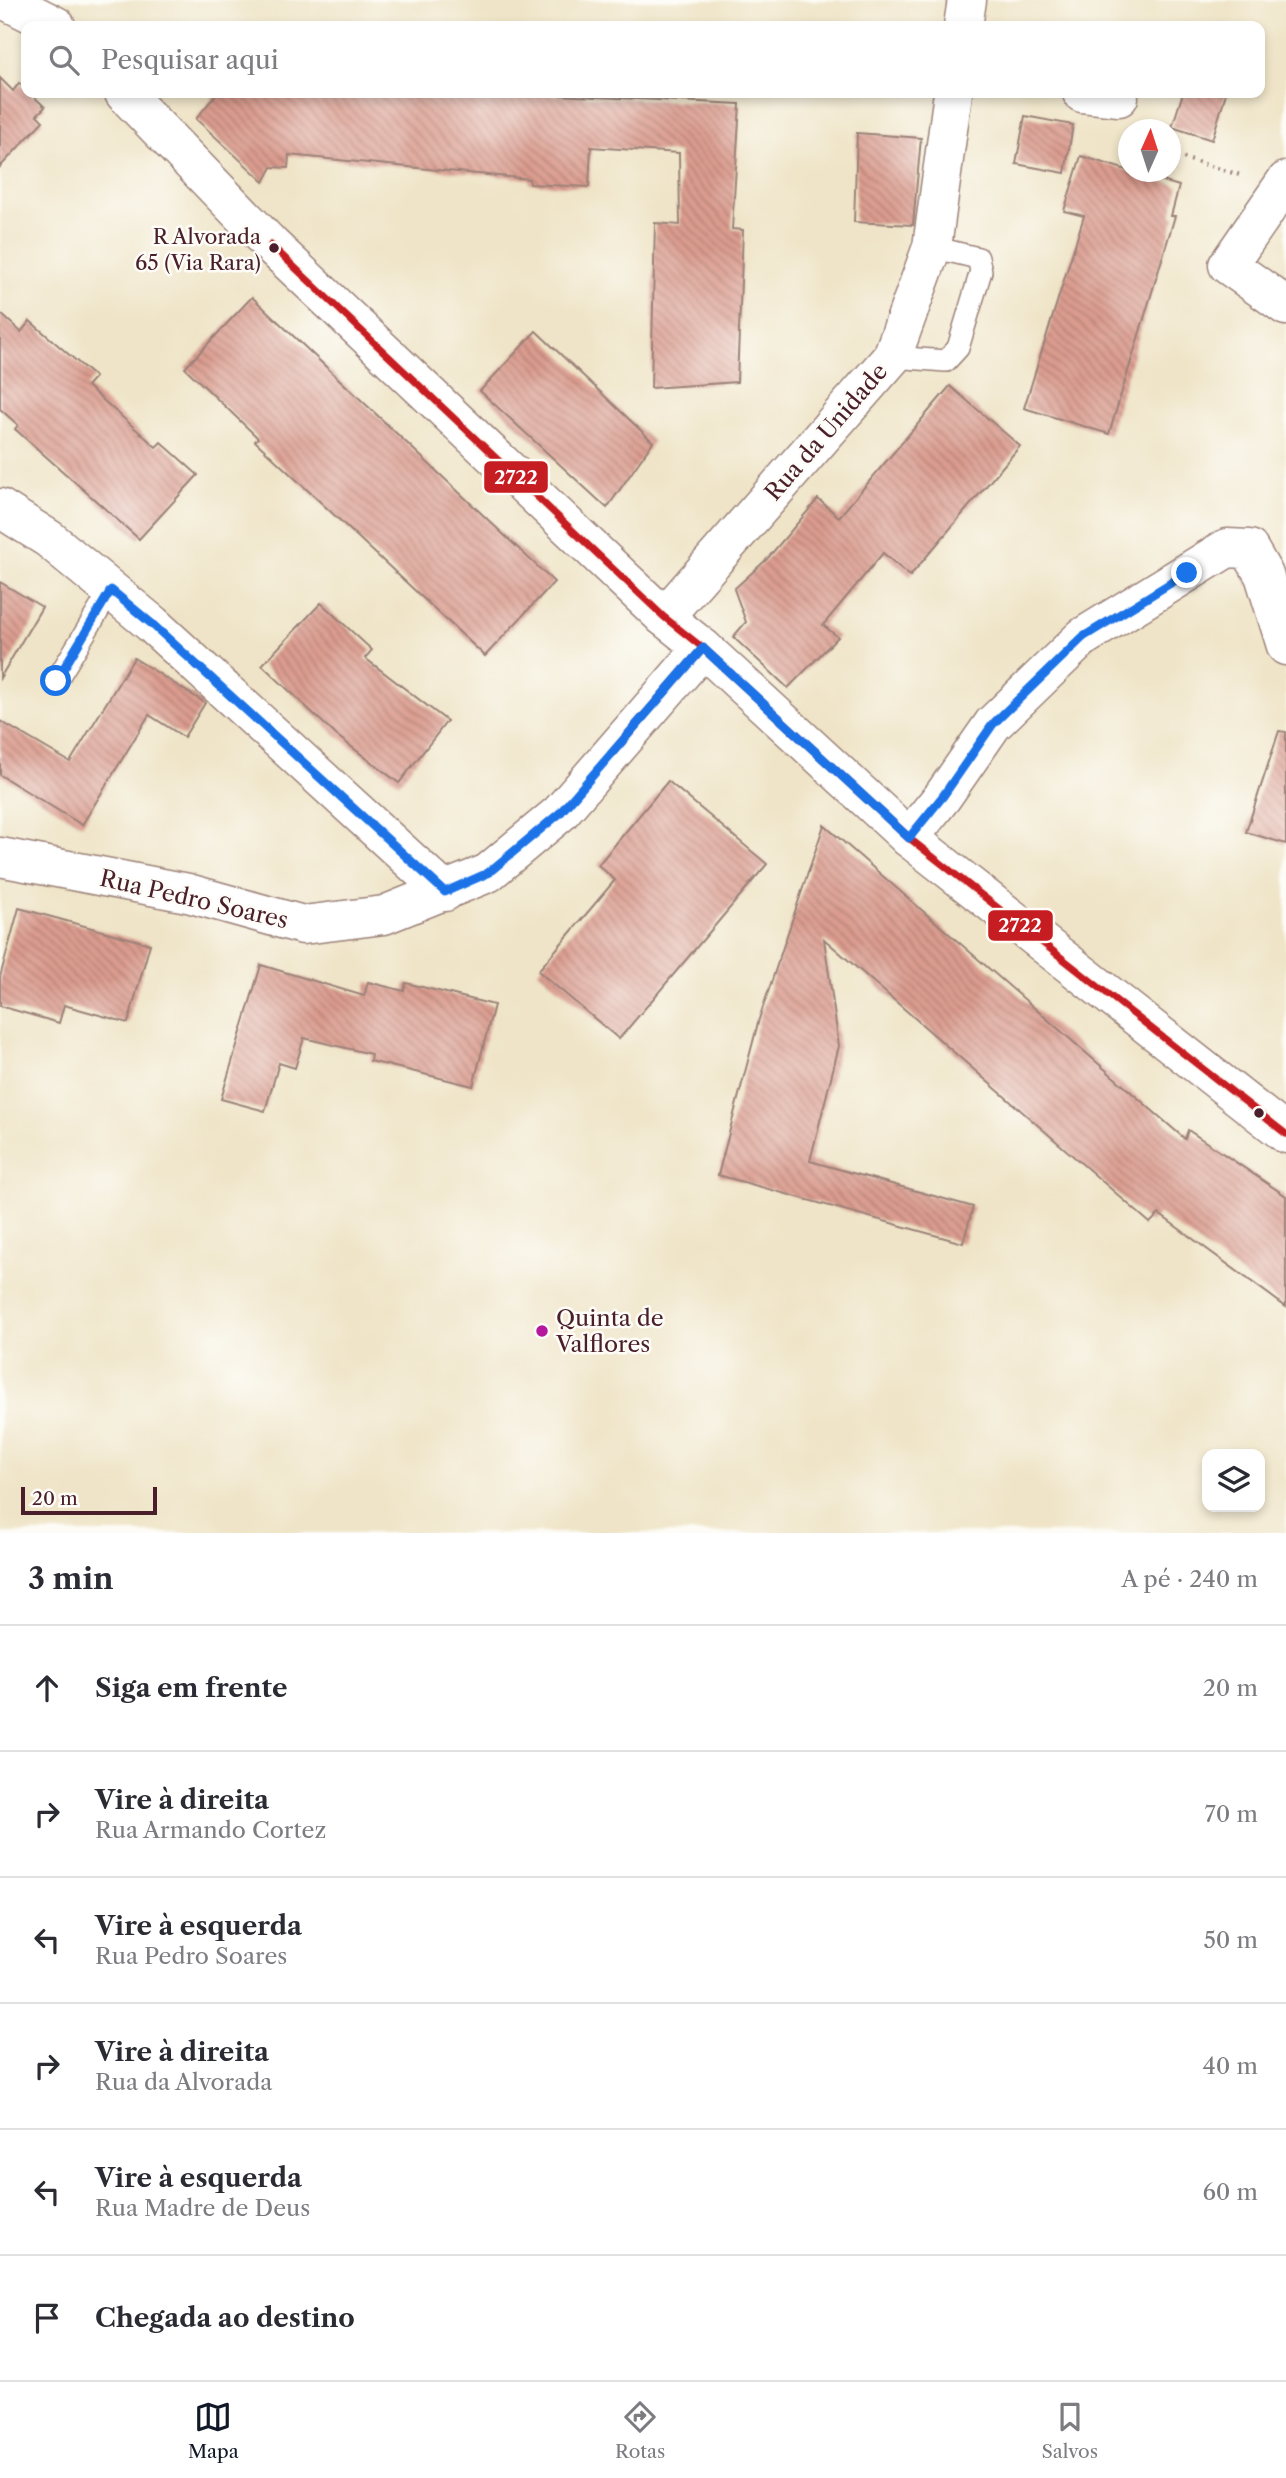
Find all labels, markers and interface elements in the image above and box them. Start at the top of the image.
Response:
search box [21,21,1265,98]
icon: search [45,41,83,79]
text: Pesquisar aqui [101,44,279,76]
north arrow [1118,119,1181,182]
place label: R Alvorada 65 (Via Rara) [135,224,262,275]
marker: R Alvorada 65 (Via Rara) [267,241,281,255]
street label: Rua da Unidade [759,358,893,506]
line badge: 2722 [483,460,549,494]
text: 2722 [494,466,538,489]
route end [1171,557,1202,588]
route start [40,665,71,696]
street label: Rua Pedro Soares [97,864,291,934]
line badge: 2722 [987,909,1054,942]
text: 2722 [998,914,1042,937]
unlabelled marker [1252,1106,1266,1120]
place label: Quinta de Valflores [555,1304,664,1358]
marker: Quinta de Valflores [534,1323,550,1339]
map controls [1202,1449,1265,1512]
button: layers [1202,1449,1265,1512]
scale bar [21,1484,158,1516]
text: 20 m [32,1487,78,1510]
text: 3 min [28,1560,114,1597]
text: A pé · 240 m [1121,1565,1258,1593]
icon: ahead [28,1669,66,1707]
text: Siga em frente [95,1672,288,1704]
text: 20 m [1203,1674,1258,1702]
text: Vire à direita [95,1784,269,1816]
icon: right [28,1795,66,1833]
text: 70 m [1205,1800,1258,1828]
text: Rua Armando Cortez [95,1816,326,1844]
text: Vire à esquerda [95,1910,302,1942]
icon: left [28,1921,66,1959]
text: 50 m [1203,1926,1258,1954]
text: Rua Pedro Soares [95,1942,287,1970]
text: Vire à direita [95,2036,269,2068]
icon: right [28,2047,66,2085]
text: 40 m [1203,2052,1258,2080]
text: Rua da Alvorada [95,2068,272,2096]
text: Vire à esquerda [95,2162,302,2194]
icon: left [28,2173,66,2211]
text: 60 m [1202,2178,1258,2206]
text: Rua Madre de Deus [95,2194,310,2222]
icon: arrive [28,2299,66,2337]
text: Chegada ao destino [95,2302,355,2334]
tab: Mapa [188,2398,239,2463]
tab: Rotas [615,2398,665,2463]
tab: Salvos [1041,2398,1098,2463]

